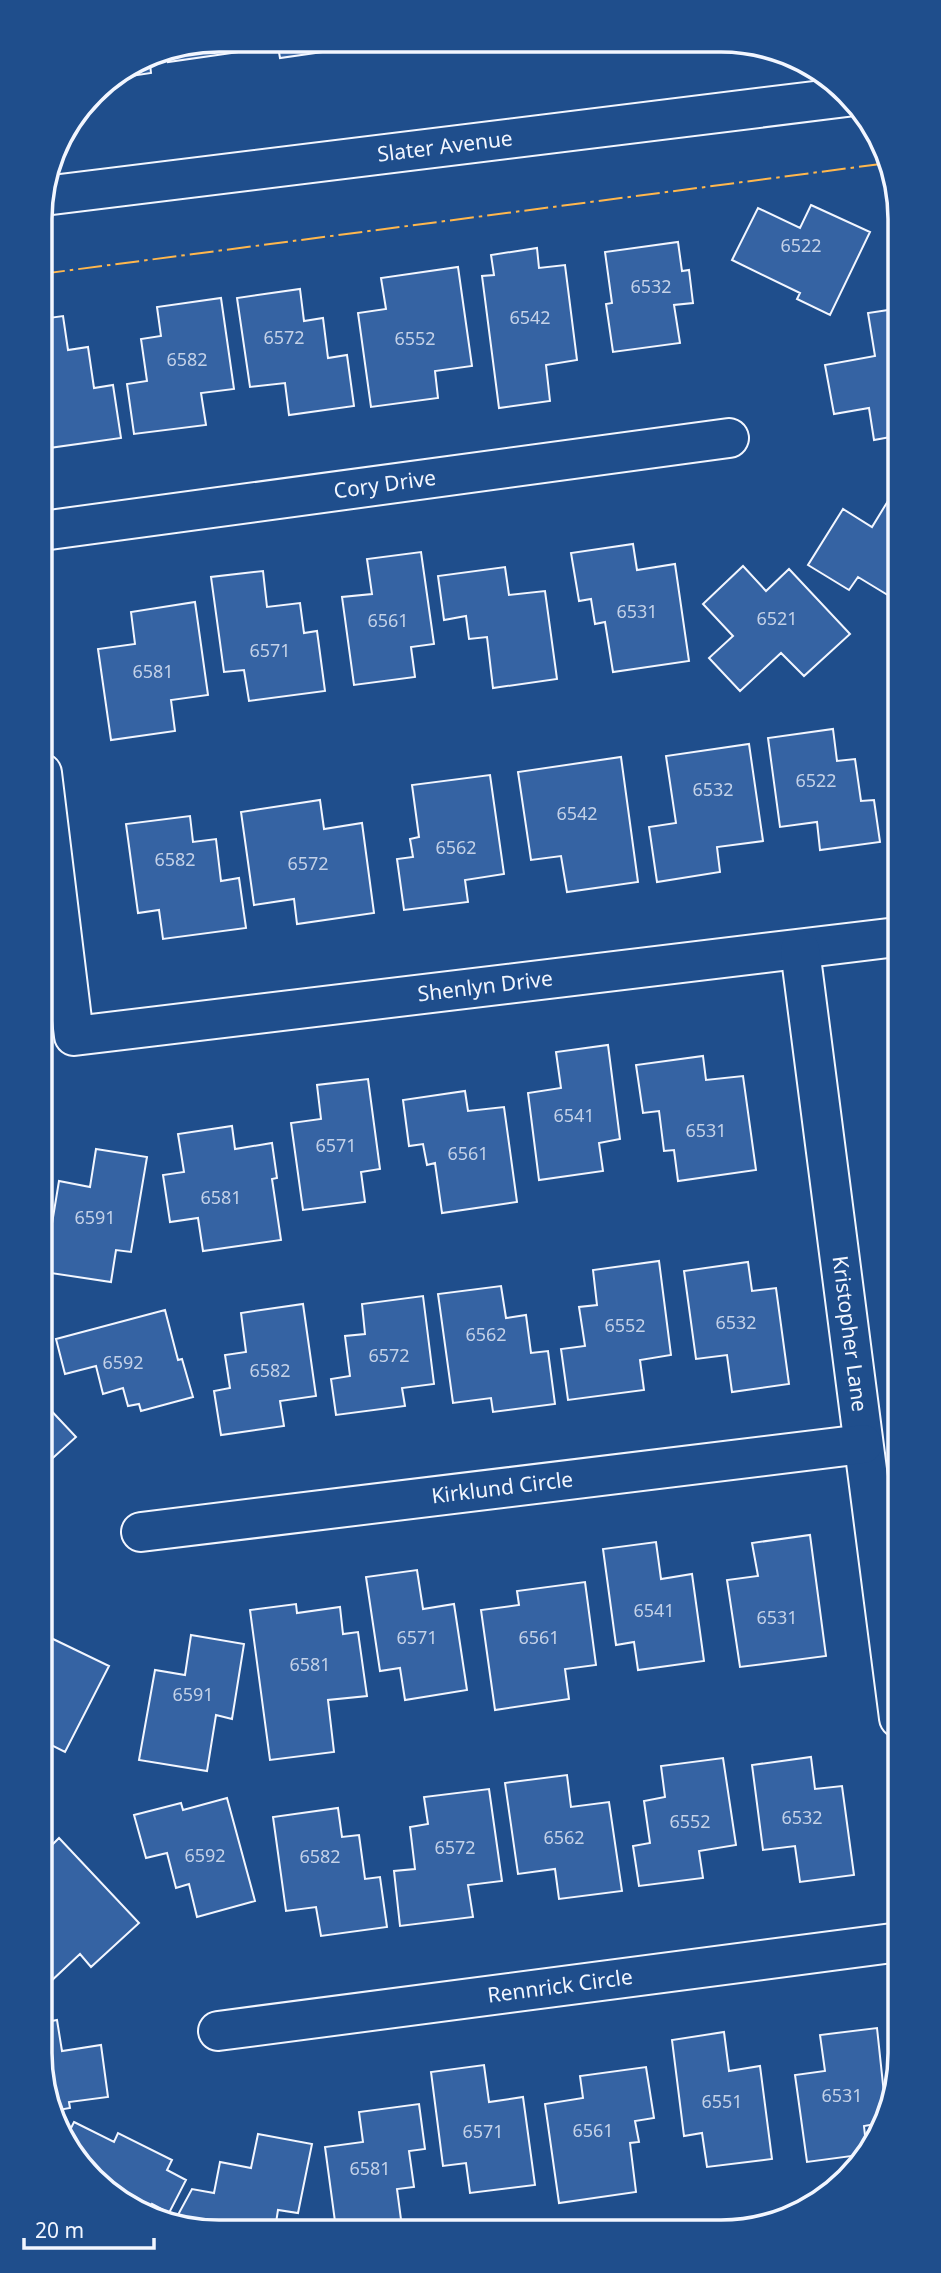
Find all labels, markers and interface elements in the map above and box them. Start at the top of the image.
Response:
street label: Slater Avenue [376,123,514,168]
house number: 6522 [780,233,822,257]
house number: 6532 [630,274,672,298]
house number: 6542 [509,305,551,329]
house number: 6572 [263,325,305,349]
house number: 6552 [394,326,436,350]
house number: 6582 [166,347,208,371]
street label: Cory Drive [332,463,438,504]
house number: 6531 [616,599,658,623]
house number: 6521 [756,606,798,630]
house number: 6561 [367,608,409,632]
house number: 6571 [249,638,291,662]
house number: 6581 [132,659,174,683]
house number: 6522 [795,768,837,792]
house number: 6532 [692,777,734,801]
house number: 6542 [556,801,598,825]
house number: 6562 [435,835,477,859]
house number: 6582 [154,847,196,871]
house number: 6572 [287,851,329,875]
street label: Shenlyn Drive [416,964,554,1008]
house number: 6541 [553,1103,595,1127]
house number: 6531 [685,1118,727,1142]
house number: 6571 [315,1133,357,1157]
house number: 6561 [447,1141,489,1165]
house number: 6581 [200,1185,242,1209]
house number: 6591 [74,1205,116,1229]
street label: Kristopher Lane [827,1254,874,1413]
house number: 6532 [715,1310,757,1334]
house number: 6552 [604,1313,646,1337]
house number: 6562 [465,1322,507,1346]
house number: 6572 [368,1343,410,1367]
house number: 6592 [102,1350,144,1374]
house number: 6582 [249,1358,291,1382]
street label: Kirklund Circle [430,1464,575,1509]
house number: 6541 [633,1598,675,1622]
house number: 6531 [756,1605,798,1629]
house number: 6571 [396,1625,438,1649]
house number: 6561 [518,1625,560,1649]
house number: 6581 [289,1652,331,1676]
house number: 6591 [172,1682,214,1706]
house number: 6532 [781,1805,823,1829]
house number: 6552 [669,1809,711,1833]
house number: 6562 [543,1825,585,1849]
house number: 6572 [434,1835,476,1859]
house number: 6592 [184,1843,226,1867]
house number: 6582 [299,1844,341,1868]
street label: Rennrick Circle [486,1962,634,2009]
house number: 6531 [821,2083,863,2107]
house number: 6551 [701,2089,743,2113]
house number: 6561 [572,2118,614,2142]
house number: 6571 [462,2119,504,2143]
house number: 6581 [349,2156,391,2180]
scale bar [24,2206,154,2250]
text: 20 m [35,2216,84,2244]

